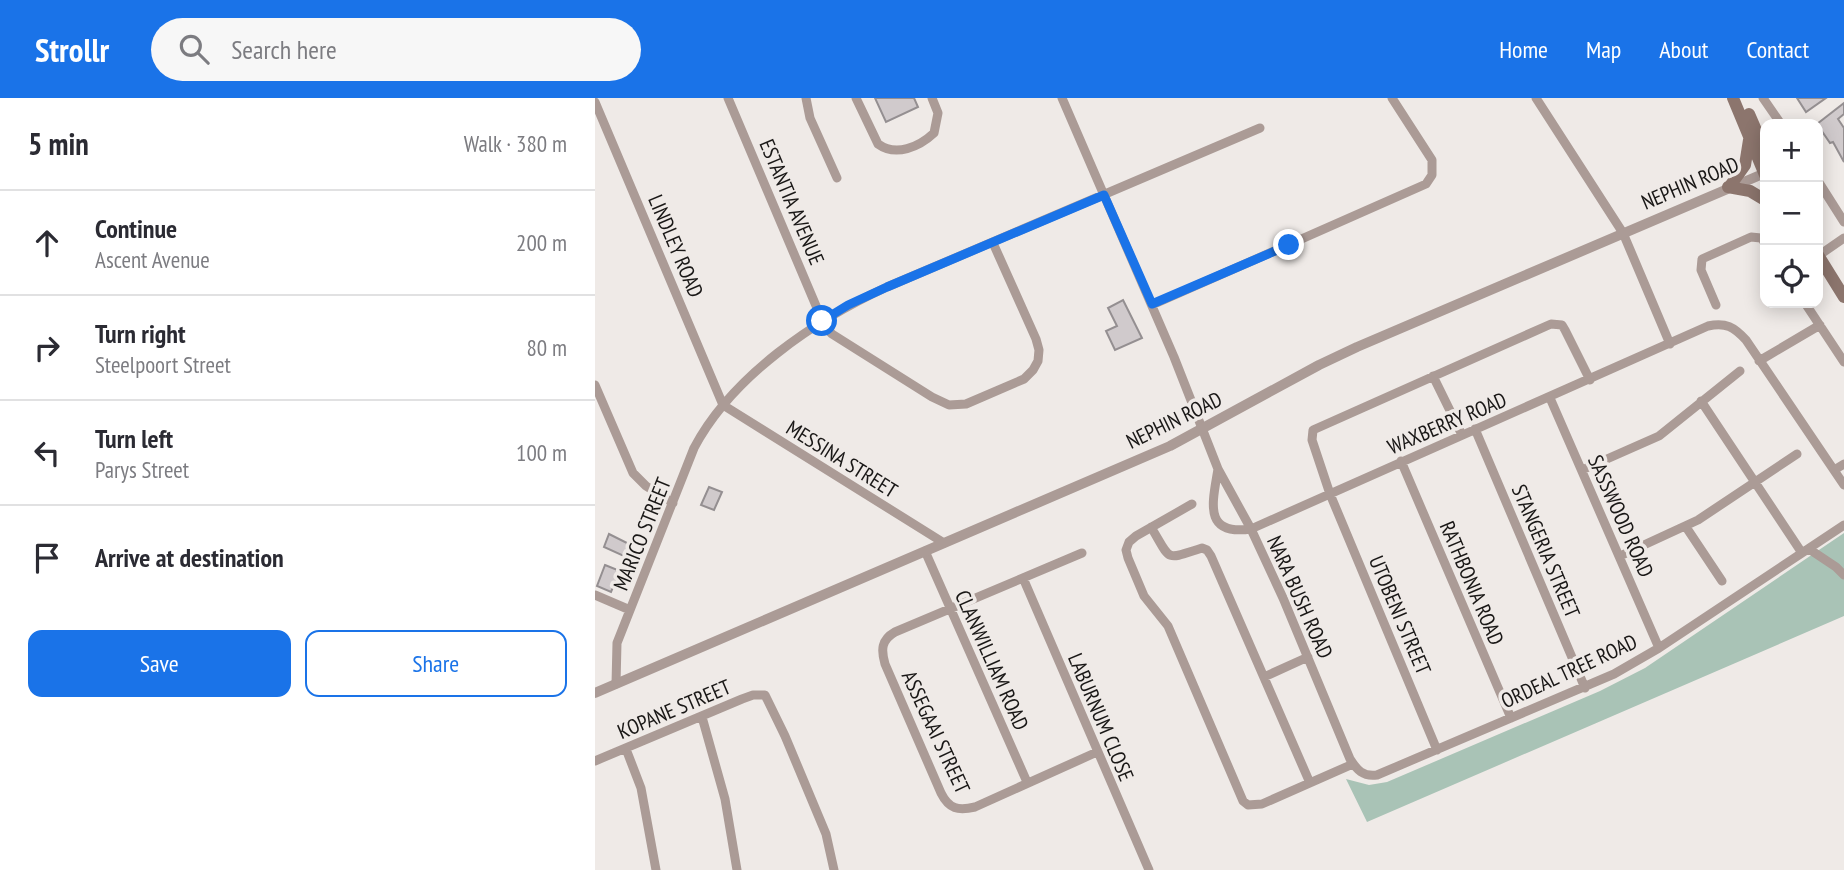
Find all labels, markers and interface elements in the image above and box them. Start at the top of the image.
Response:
search box [151,18,641,81]
text: Strollr [35,28,109,71]
icon: search [175,30,213,68]
text: Search here [231,33,337,66]
text: Home [1499,34,1548,65]
text: Map [1586,34,1621,65]
text: About [1659,34,1708,65]
text: Contact [1746,34,1809,65]
map controls [1760,119,1823,308]
button: + [1760,119,1823,182]
text: 5 min [28,124,89,163]
text: Walk · 380 m [464,129,567,158]
street label: ESTANTIA AVENUE [753,135,831,269]
street label: NEPHIN ROAD [1637,150,1743,216]
button: − [1760,182,1823,245]
street label: LINDLEY ROAD [642,191,710,301]
text: Continue [95,212,177,245]
icon: ahead [28,224,66,262]
text: 200 m [516,228,567,257]
route end [1273,229,1304,260]
text: Ascent Avenue [95,245,210,274]
button: locate [1760,245,1823,308]
route start [806,305,837,336]
text: Turn right [95,317,186,350]
icon: right [28,329,66,367]
text: 80 m [526,333,567,362]
text: Steelpoort Street [95,350,231,379]
street label: NEPHIN ROAD [1122,385,1226,455]
street label: WAXBERRY ROAD [1383,386,1511,460]
street label: MESSINA STREET [781,414,903,504]
text: Turn left [95,422,173,455]
icon: left [28,434,66,472]
text: 100 m [516,438,567,467]
street label: SASSWOOD ROAD [1582,451,1660,581]
text: Parys Street [95,455,189,484]
street label: MARICO STREET [607,473,677,594]
street label: STANGERIA STREET [1506,480,1586,622]
street label: RATHBONIA ROAD [1434,517,1510,649]
street label: NARA BUSH ROAD [1261,531,1339,663]
icon: arrive [28,539,66,577]
text: Arrive at destination [95,541,284,574]
street label: UTOBENI STREET [1363,552,1437,679]
street label: CLANWILLIAM ROAD [949,586,1035,734]
street label: ORDEAL TREE ROAD [1497,628,1641,714]
button: Save [28,630,291,697]
button: Share [305,630,567,697]
street label: LABURNUM CLOSE [1062,649,1140,785]
street label: ASSEGAAI STREET [896,666,976,798]
street label: KOPANE STREET [613,673,735,745]

